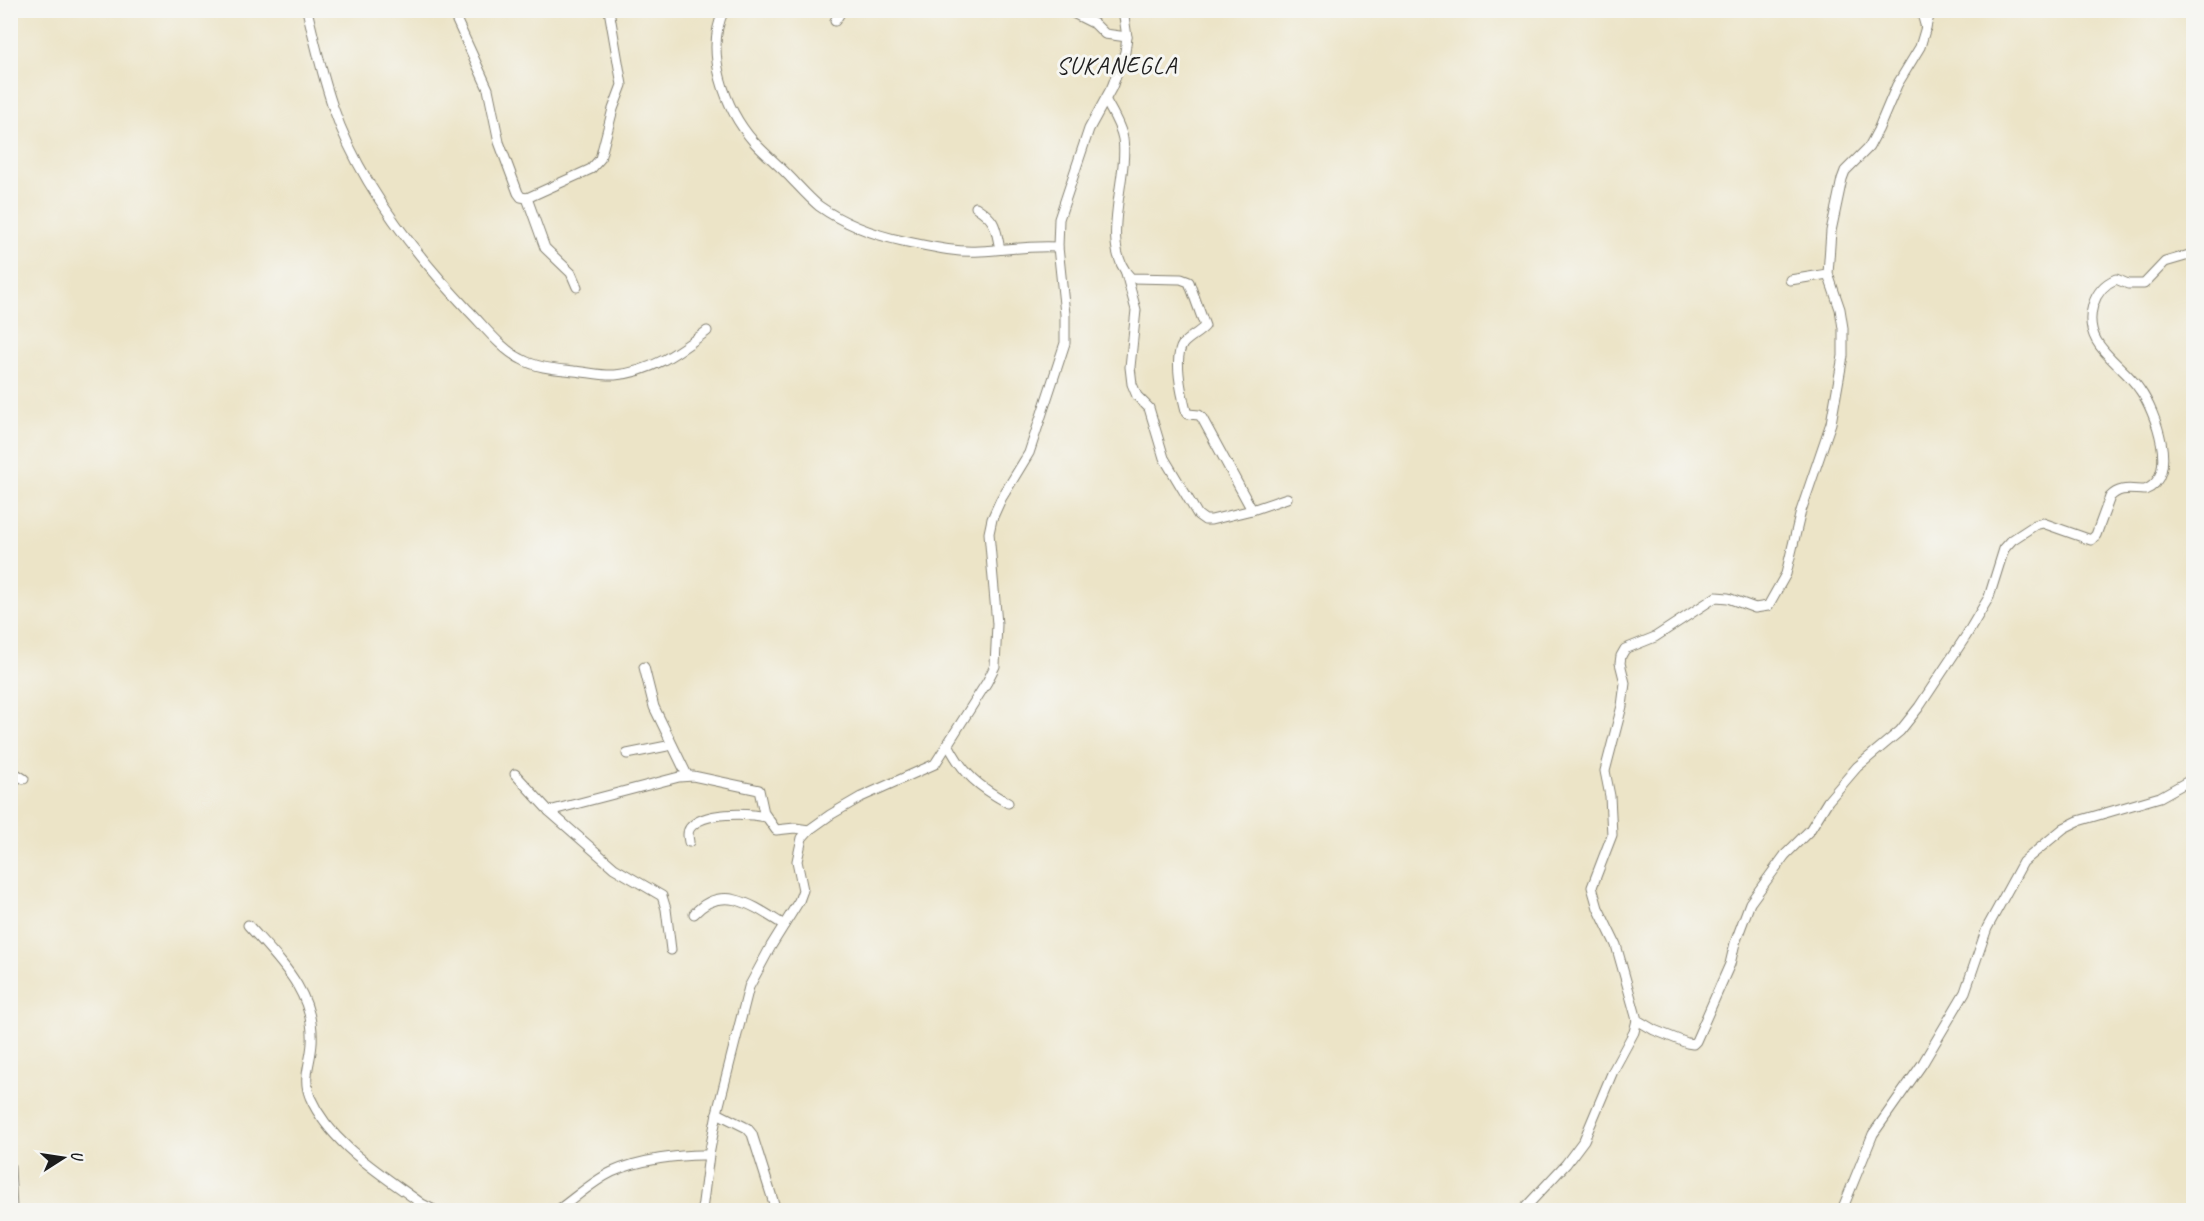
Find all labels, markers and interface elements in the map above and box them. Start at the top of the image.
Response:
district label: SUKANEGLA [1056,50,1178,80]
north arrow [33,1128,93,1188]
text: U [66,1149,88,1164]

